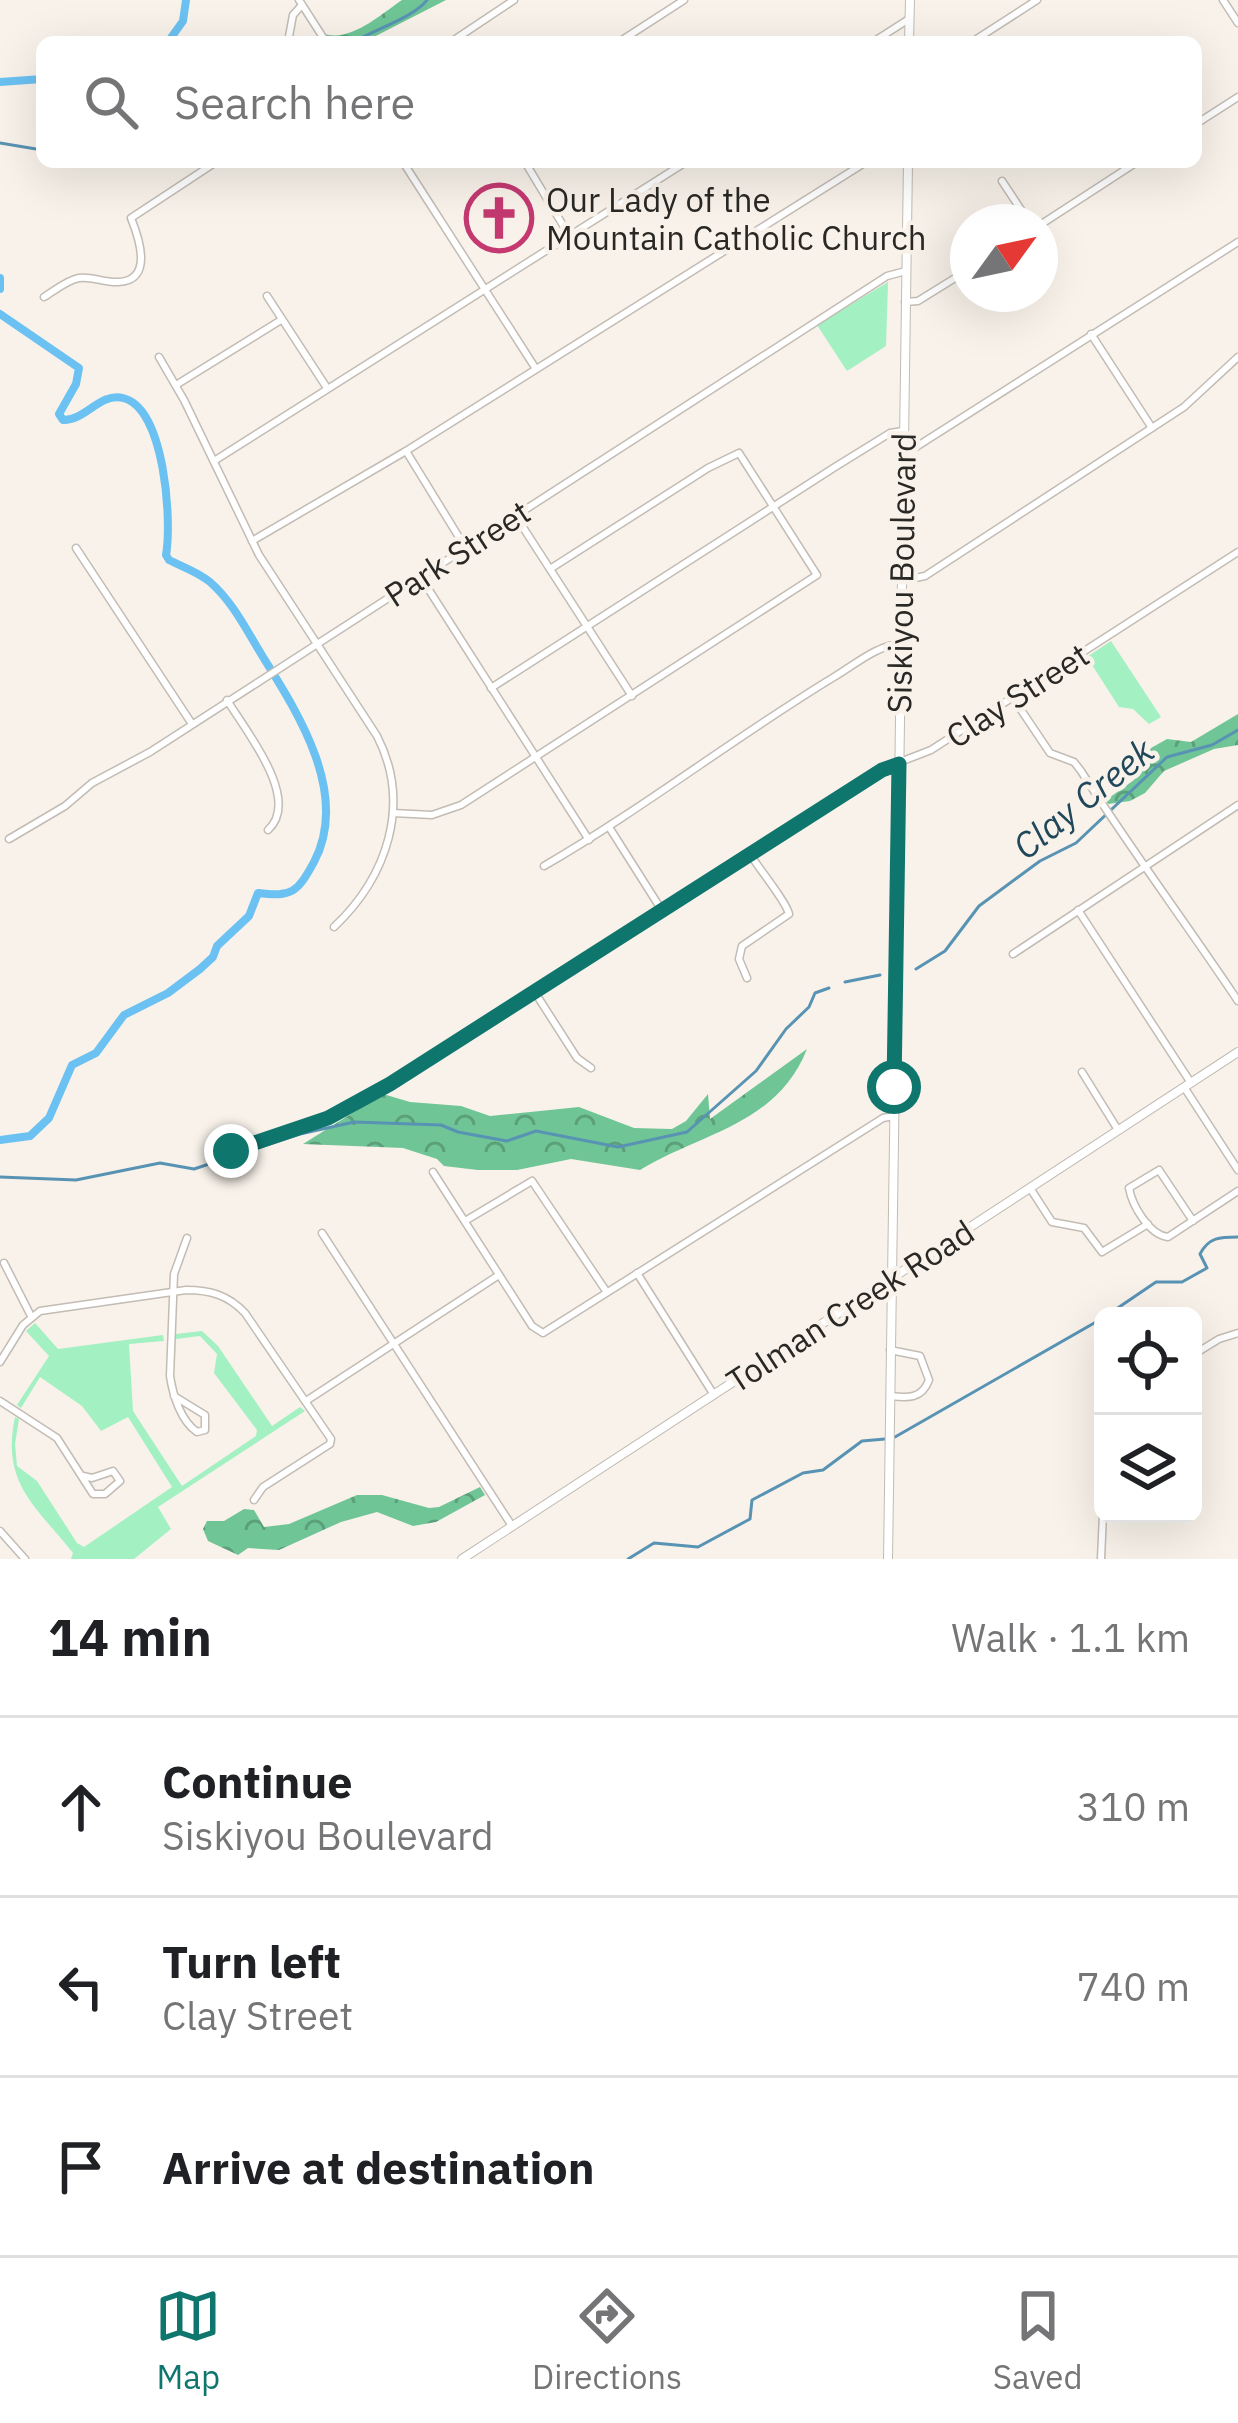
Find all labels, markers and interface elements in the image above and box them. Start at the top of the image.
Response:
search box [36,36,1202,168]
icon: search [78,69,144,135]
text: Search here [174,73,415,131]
place label: Our Lady of the Mountain Catholic Church [546,178,927,259]
church icon: Our Lady of the Mountain Catholic Church [464,183,534,253]
north arrow [950,204,1058,312]
street label: Siskiyou Boulevard [877,432,925,714]
street label: Park Street [376,490,538,616]
street label: Clay Street [937,633,1097,757]
water label: Clay Creek [1003,726,1164,869]
route start [867,1060,921,1114]
route end [204,1124,258,1178]
street label: Tolman Creek Road [718,1210,982,1402]
map controls [1094,1307,1202,1523]
button: locate [1094,1307,1202,1415]
button: layers [1094,1415,1202,1523]
text: 14 min [48,1604,212,1670]
text: Walk · 1.1 km [951,1612,1190,1663]
text: Continue [162,1752,353,1810]
icon: ahead [48,1774,114,1840]
text: 310 m [1077,1781,1190,1832]
text: Siskiyou Boulevard [162,1810,494,1861]
text: Turn left [162,1932,341,1990]
icon: left [48,1954,114,2020]
text: 740 m [1077,1961,1190,2012]
text: Clay Street [162,1990,353,2041]
icon: arrive [48,2134,114,2200]
text: Arrive at destination [162,2138,595,2196]
tab: Map [155,2283,221,2398]
tab: Directions [532,2283,682,2398]
tab: Saved [993,2283,1083,2398]

